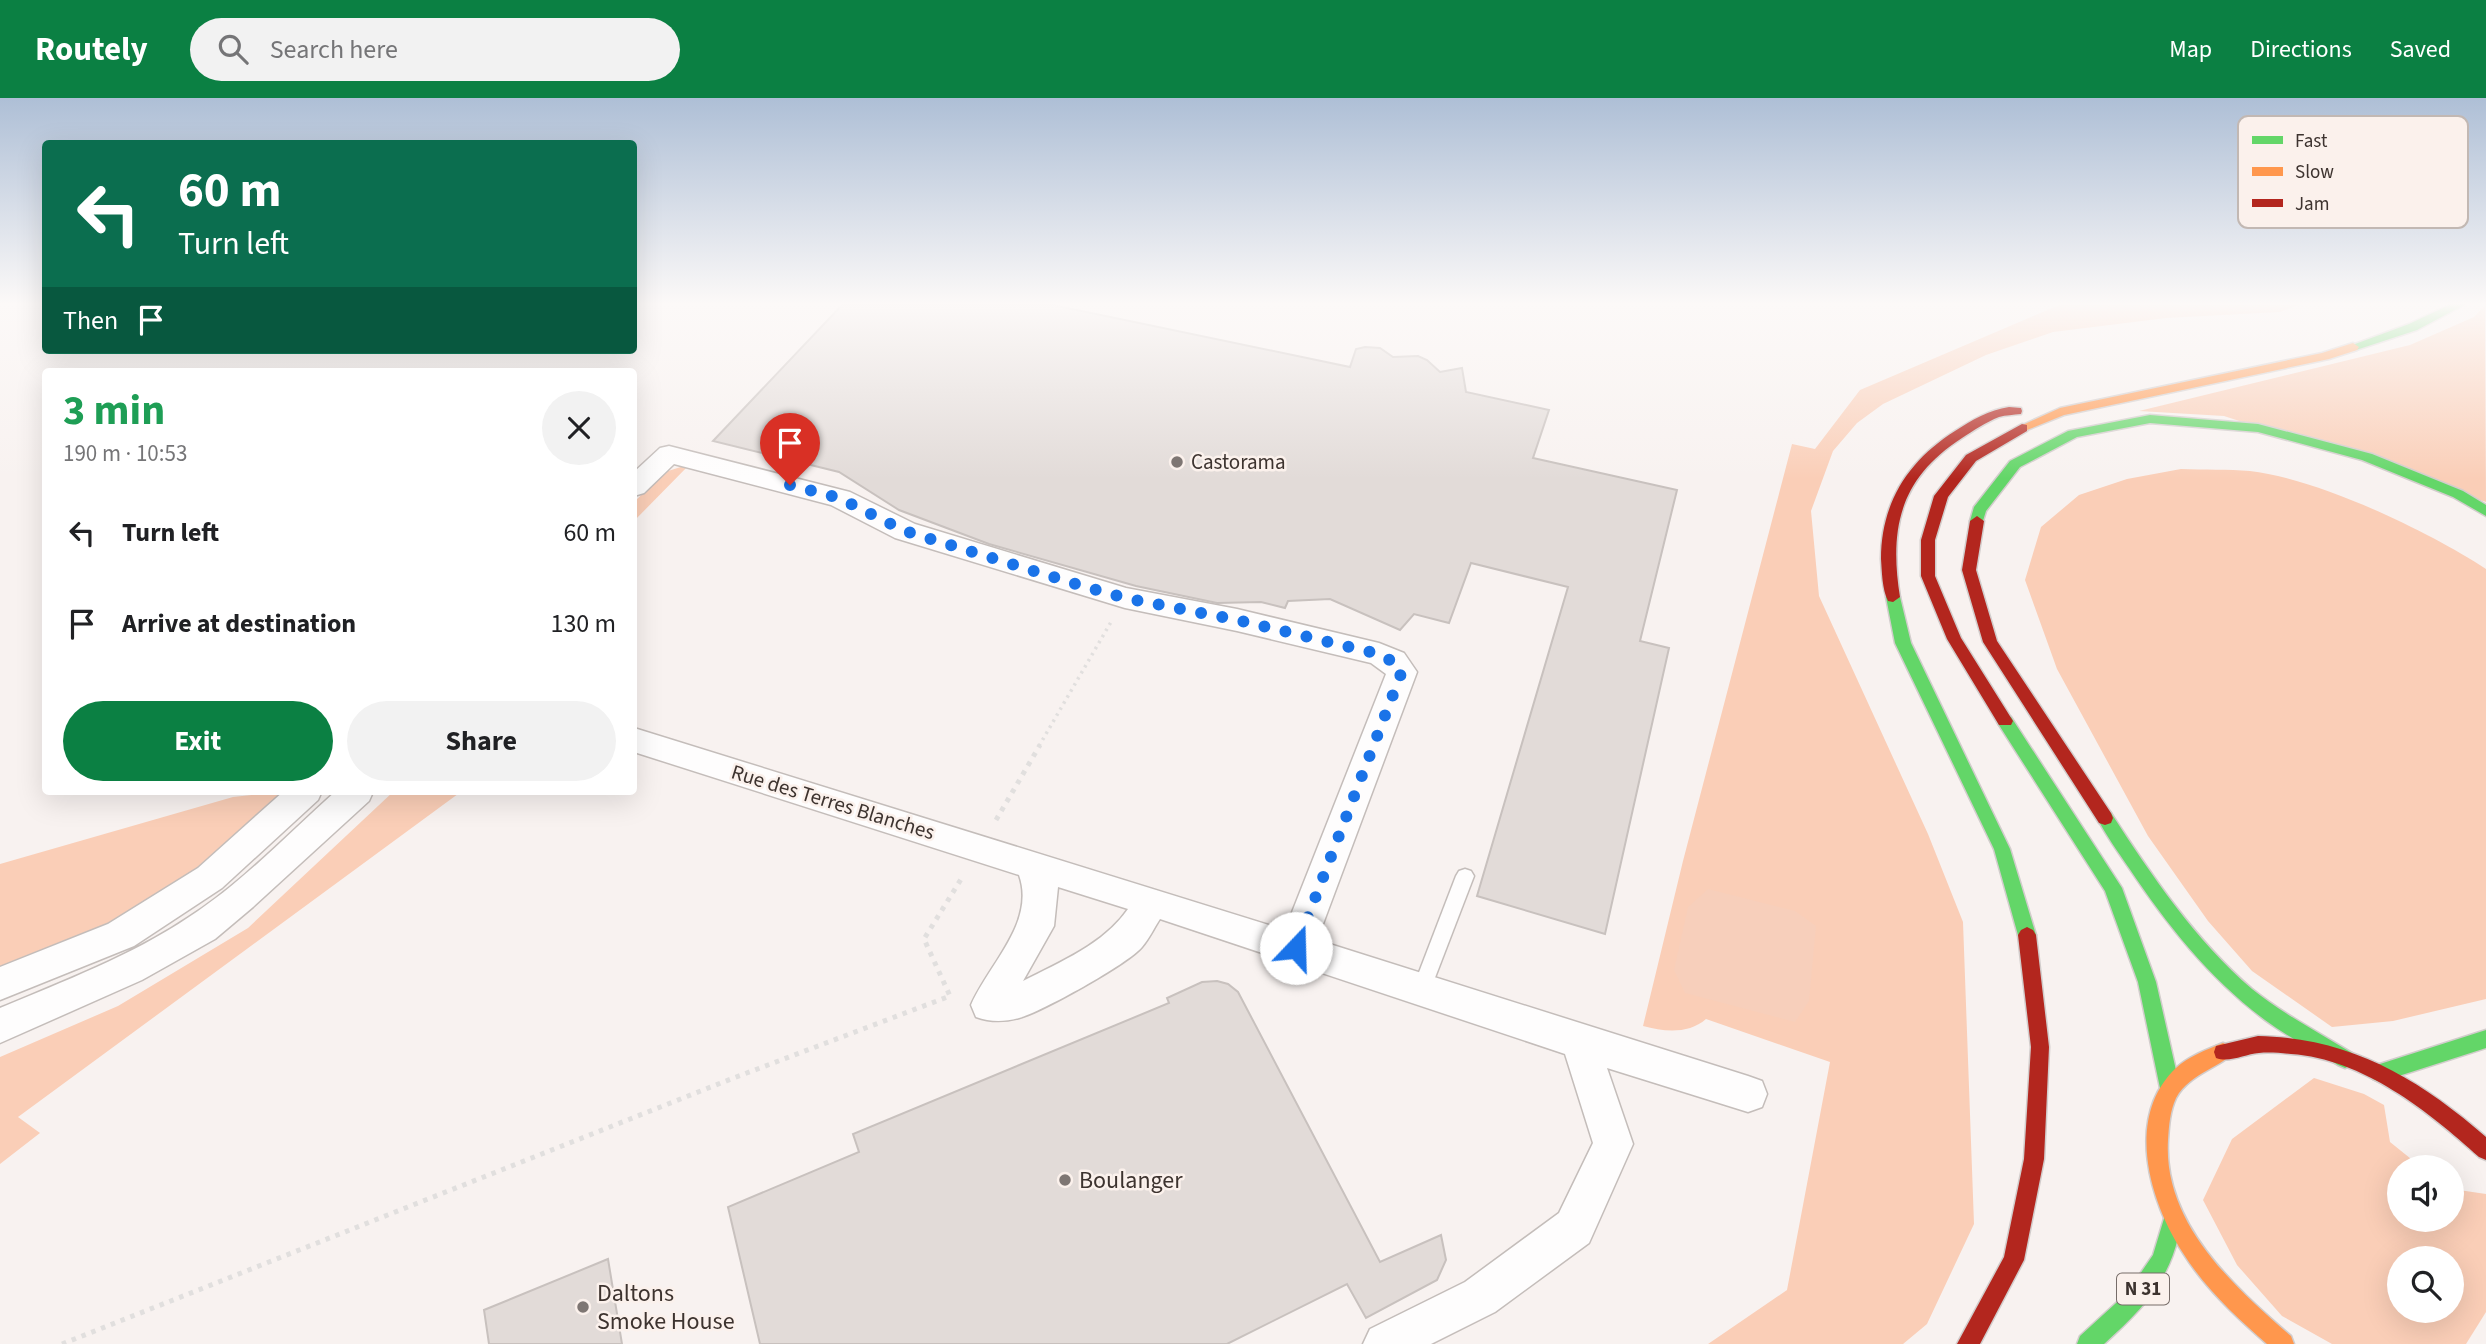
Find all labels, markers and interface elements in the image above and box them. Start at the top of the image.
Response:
search box [190,18,680,81]
text: Routely [35,26,148,73]
icon: search [214,30,252,68]
text: Search here [270,31,398,68]
text: Map [2169,32,2212,67]
text: Directions [2250,32,2352,67]
text: Saved [2390,32,2451,67]
legend [2238,116,2468,228]
text: Fast [2295,128,2328,155]
text: 60 m [178,156,282,226]
text: Slow [2295,159,2334,186]
icon: left [63,168,154,259]
text: Jam [2295,191,2329,218]
text: Turn left [178,221,289,267]
icon: arrive [132,301,170,339]
text: Then [63,302,118,339]
text: 3 min [63,381,165,441]
button: close [542,391,616,465]
pin [760,413,820,485]
icon: arrive [771,424,809,462]
text: 190 m · 10:53 [63,437,187,470]
place label: Castorama [1191,447,1286,477]
marker: Castorama [1169,454,1185,470]
icon: left [63,514,101,552]
text: Turn left [122,514,219,551]
text: 60 m [563,514,616,551]
icon: arrive [63,605,101,643]
text: Arrive at destination [122,605,356,642]
text: 130 m [550,605,616,642]
button: Exit [63,701,333,781]
button: Share [347,701,616,781]
street label: Rue des Terres Blanches [728,757,939,847]
position arrow [1259,911,1333,985]
map controls [2387,1155,2464,1323]
button: sound [2387,1155,2464,1232]
place label: Boulanger [1079,1163,1183,1198]
marker: Boulanger [1057,1172,1073,1188]
button: search [2387,1246,2464,1323]
road number: N 31 [2117,1274,2169,1304]
place label: Daltons Smoke House [597,1276,735,1339]
marker: Daltons Smoke House [575,1299,591,1315]

